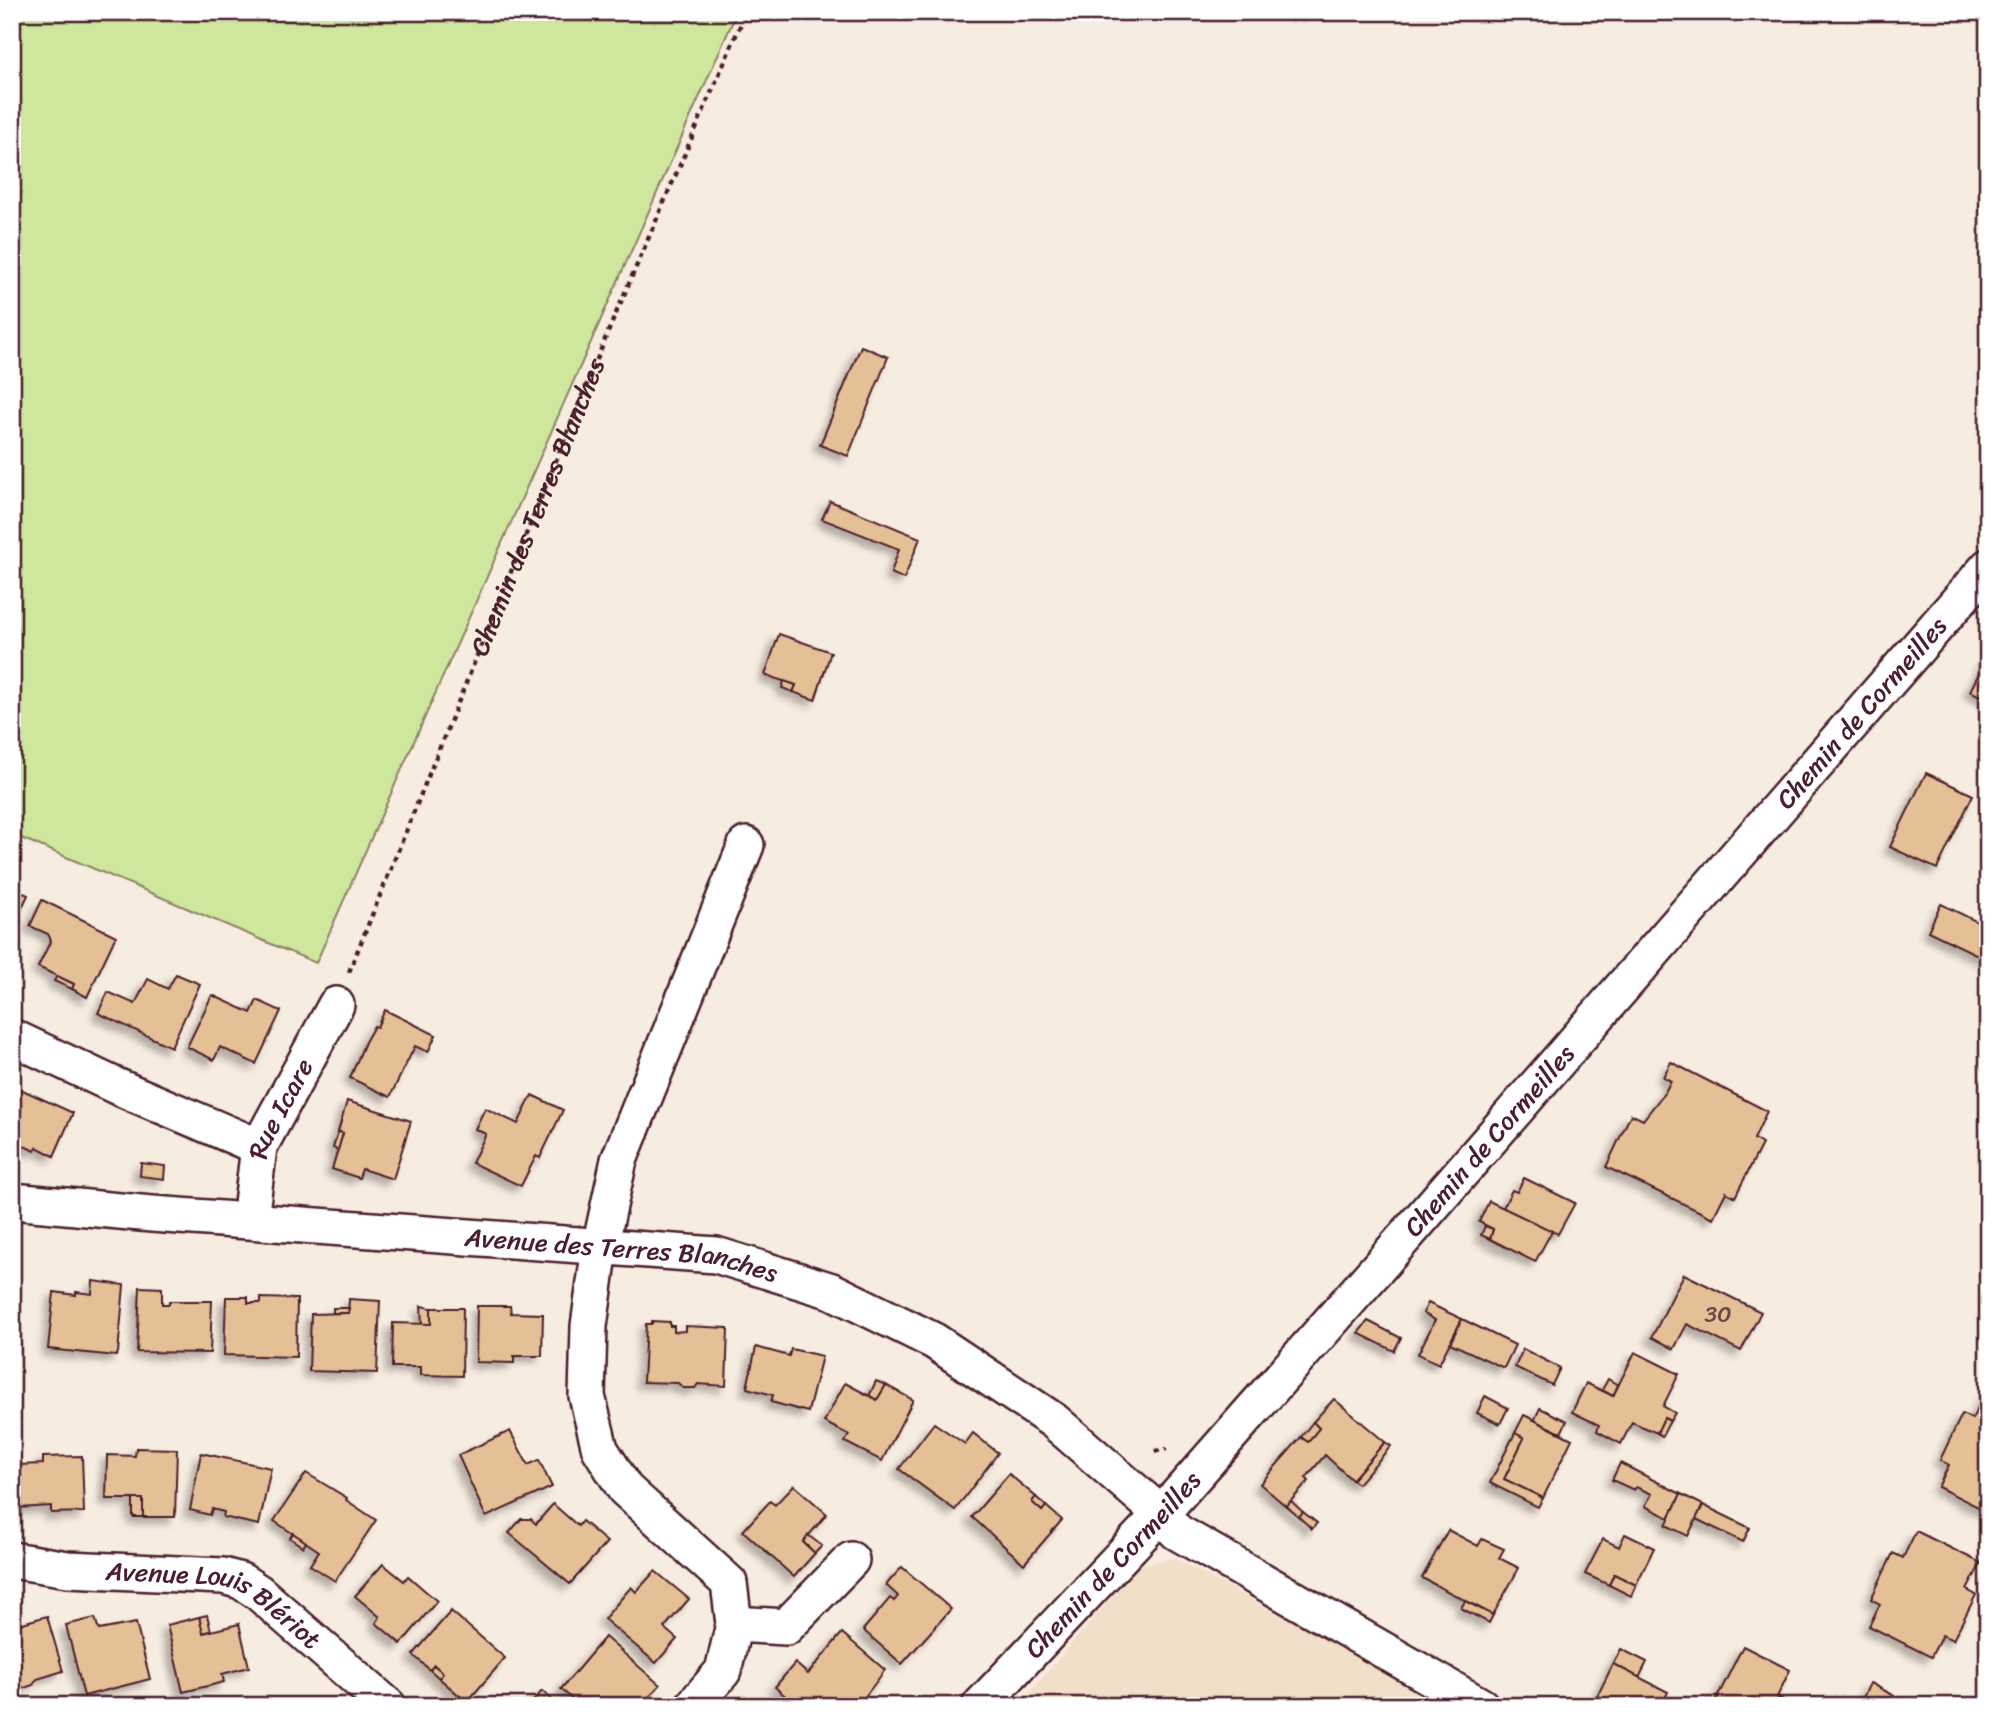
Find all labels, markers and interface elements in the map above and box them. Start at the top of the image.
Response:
street label: Chemin des Terres Blanches [456,350,619,663]
street label: Chemin de Cormeilles [1764,605,1959,820]
street label: Chemin de Cormeilles [1392,1033,1587,1248]
street label: Rue Icare [235,1049,326,1161]
street label: Avenue des Terres Blanches [462,1214,784,1296]
house number: 30 [1704,1294,1732,1335]
street label: Chemin de Cormeilles [1013,1459,1213,1669]
street label: Avenue Louis Blériot [104,1548,332,1661]

